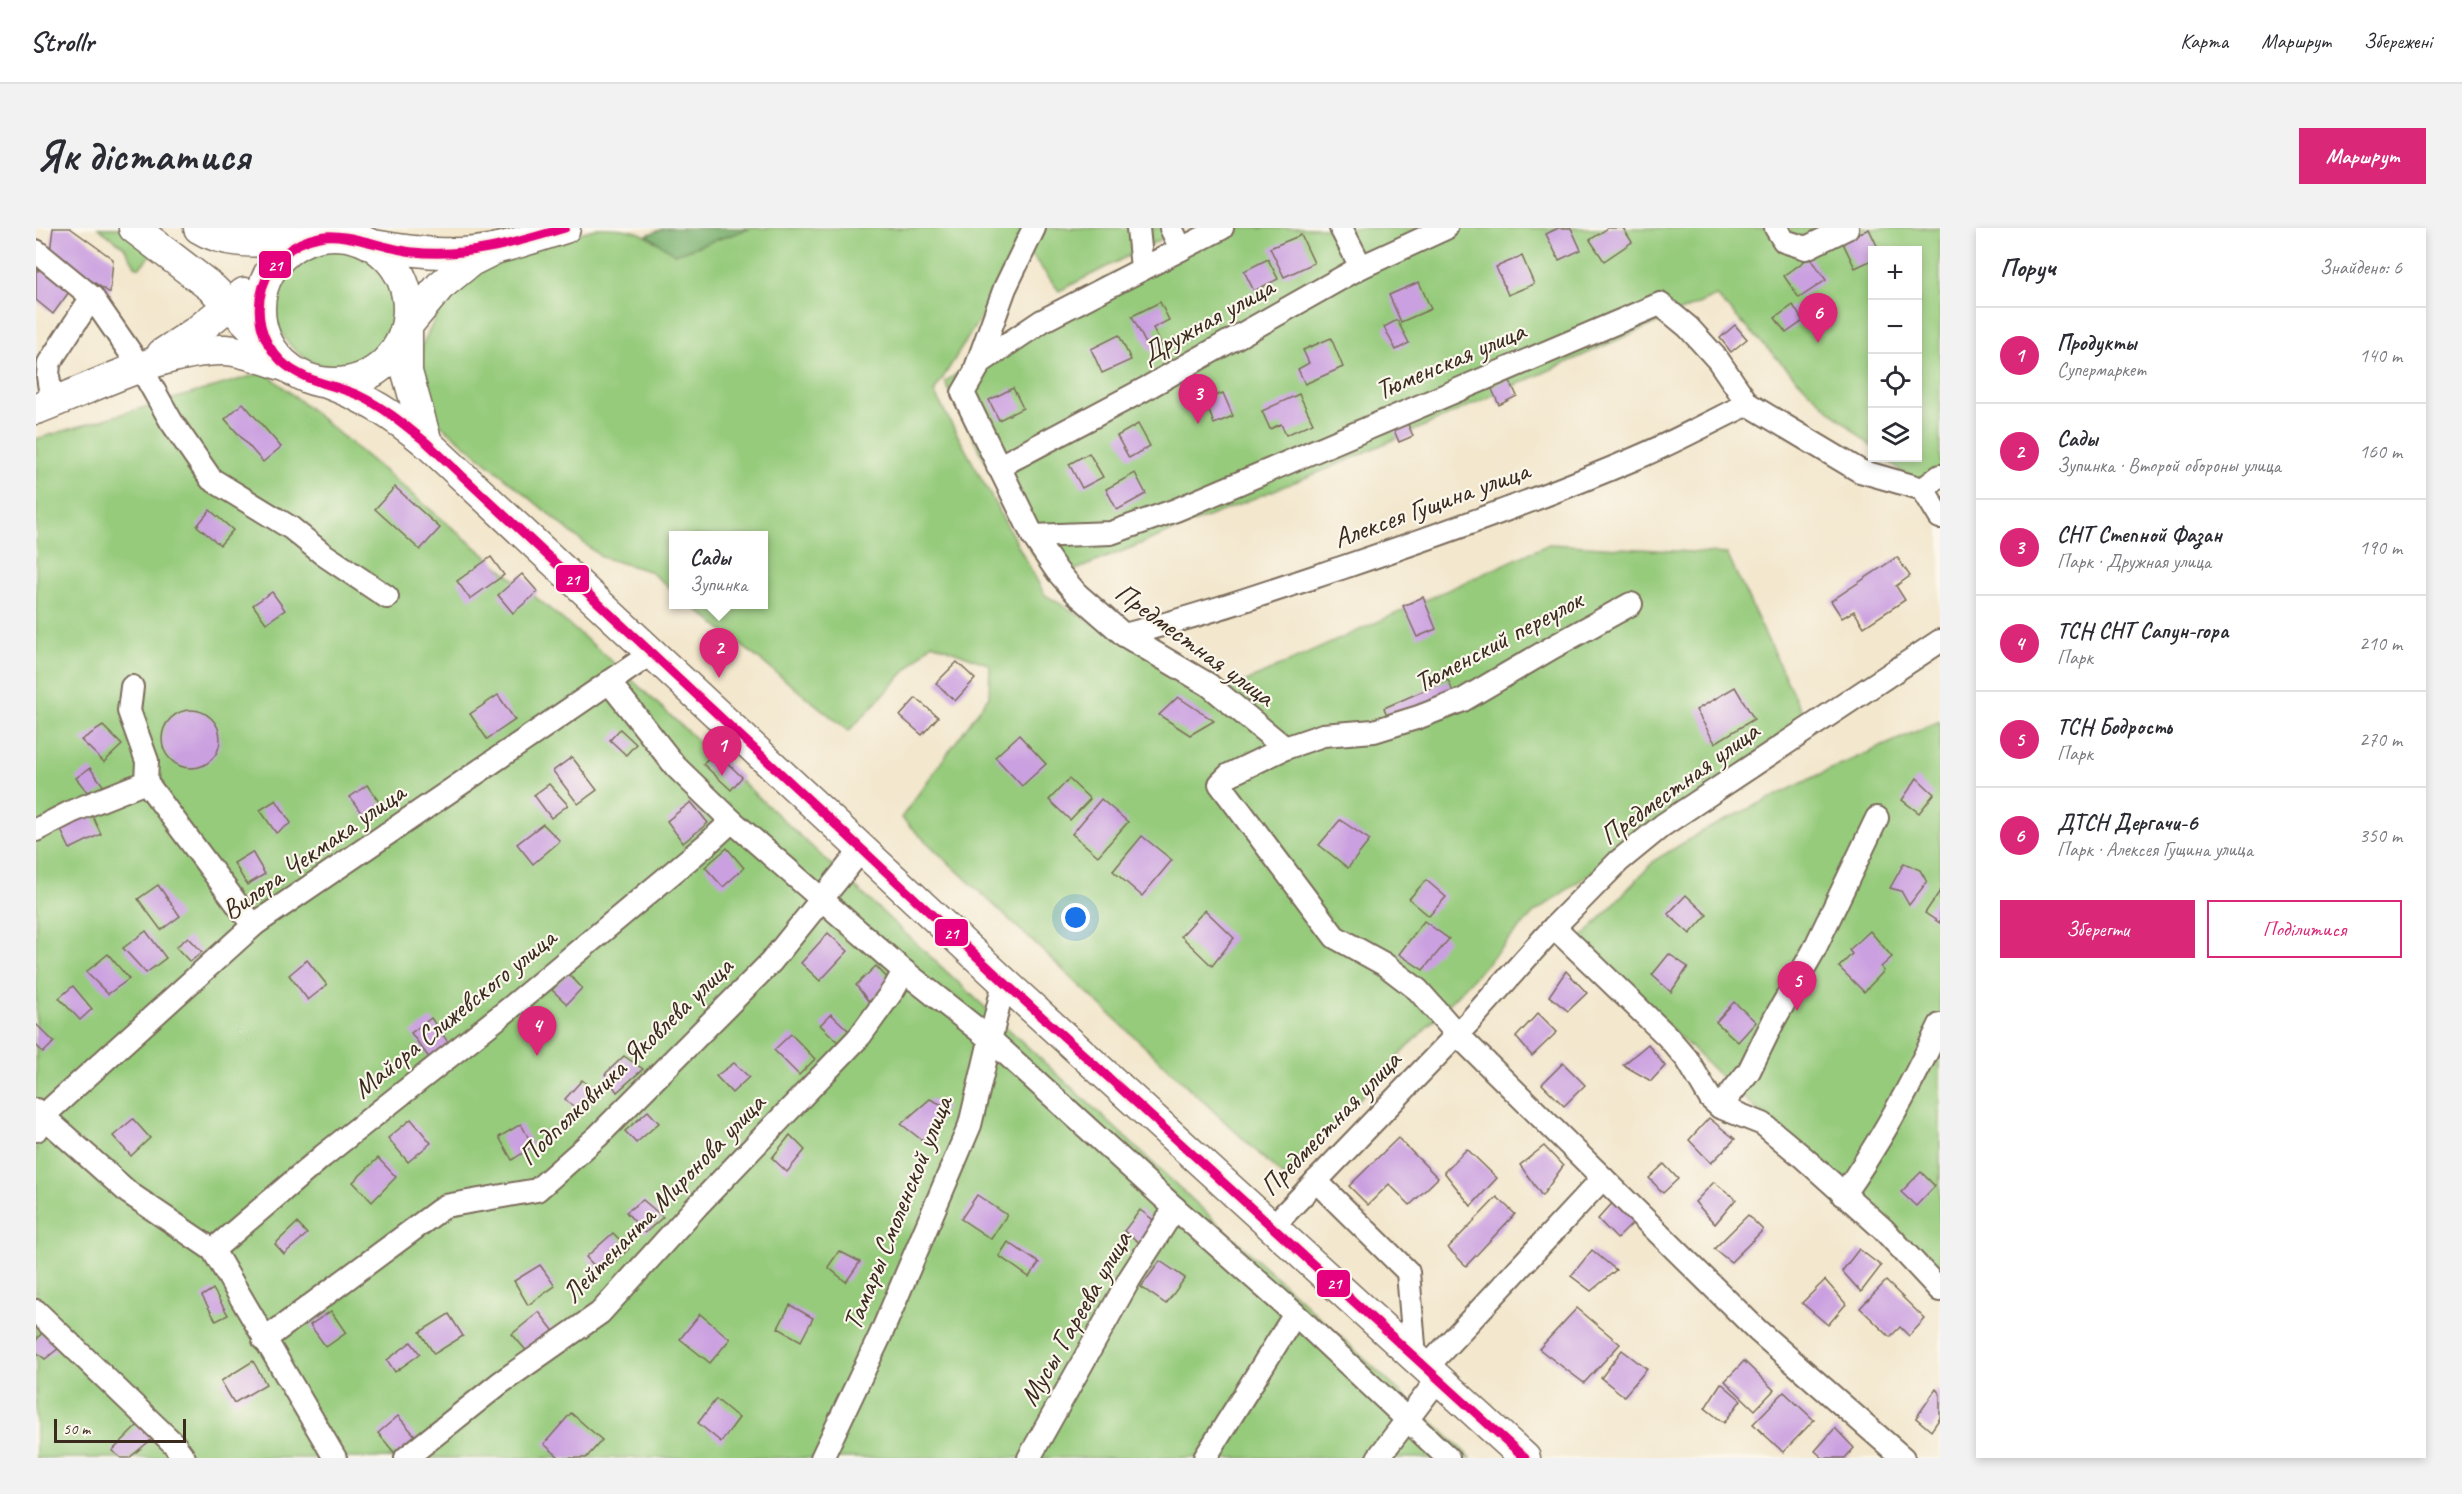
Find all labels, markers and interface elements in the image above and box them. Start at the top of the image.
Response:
text: Strollr [30,24,94,59]
text: Карта [2180,28,2228,54]
text: Маршрут [2261,28,2331,54]
text: Збережені [2364,28,2432,54]
button: Маршрут [2299,128,2426,184]
text: Як дістатися [36,130,250,183]
map controls [1868,246,1922,462]
button: + [1868,246,1922,300]
line badge: 21 [258,250,292,279]
text: Поруч [2000,251,2056,284]
text: Знайдено: 6 [2320,255,2402,280]
text: 21 [268,256,284,276]
street label: Дружная улица [1134,268,1282,371]
pin: 6 [1798,294,1838,343]
button: − [1868,300,1922,354]
street label: Тюменская улица [1370,312,1532,407]
text: Продукты [2057,329,2136,357]
text: 1 [2015,343,2024,368]
text: 140 m [2359,343,2402,368]
button: locate [1868,354,1922,408]
text: Супермаркет [2057,357,2146,382]
pin: 3 [1178,374,1218,424]
button: layers [1868,408,1922,462]
text: Сады [2057,425,2098,453]
text: 2 [2015,439,2024,464]
text: 160 m [2359,439,2402,464]
street label: Алексея Гущина улица [1328,452,1536,556]
text: Зупинка · Второй обороны улица [2057,453,2281,478]
text: СНТ Степной Фазан [2057,521,2222,549]
popup [669,531,768,609]
text: 3 [2015,535,2024,560]
text: 190 m [2359,535,2402,560]
text: Сады [690,544,730,572]
text: Парк · Дружная улица [2057,549,2211,574]
line badge: 21 [555,564,590,593]
text: 21 [565,570,581,590]
text: Зупинка [690,572,747,597]
street label: Предместная улица [1108,574,1283,715]
street label: Тюменский переулок [1408,581,1591,700]
text: ТСН СНТ Сапун-гора [2057,617,2229,645]
pin: 2 [700,628,738,678]
text: 4 [2015,631,2024,656]
text: 210 m [2359,631,2402,656]
text: Парк [2057,645,2093,670]
street label: Предместная улица [1592,712,1767,853]
text: ТСН Бодрость [2057,713,2172,741]
pin: 1 [702,726,742,776]
text: 5 [2015,727,2024,752]
text: 270 m [2359,727,2402,752]
text: Парк [2057,741,2093,766]
street label: Вилора Чекмака улица [214,773,414,927]
text: ДТСН Дергачи-6 [2057,809,2197,837]
text: 6 [2015,823,2024,848]
text: 350 m [2359,823,2402,848]
text: Парк · Алексея Гущина улица [2057,837,2253,862]
button: Зберегти [2000,900,2195,958]
button: Поділитися [2207,900,2402,958]
your location [1061,903,1090,932]
line badge: 21 [934,918,969,947]
street label: Майора Слижевского улица [345,919,565,1106]
text: 21 [944,924,960,944]
street label: Подполковника Яковлева улица [510,948,741,1173]
pin: 5 [1778,962,1816,1011]
pin: 4 [518,1006,556,1056]
street label: Предместная улица [1252,1042,1409,1203]
street label: Лейтенанта Миронова улица [554,1085,773,1310]
street label: Тамары Смоленской улица [834,1089,961,1335]
street label: Мусы Гареева улица [1011,1223,1140,1412]
line badge: 21 [1316,1269,1351,1298]
text: 21 [1327,1274,1343,1294]
scale bar [54,1416,186,1444]
text: 50 m [63,1419,90,1439]

